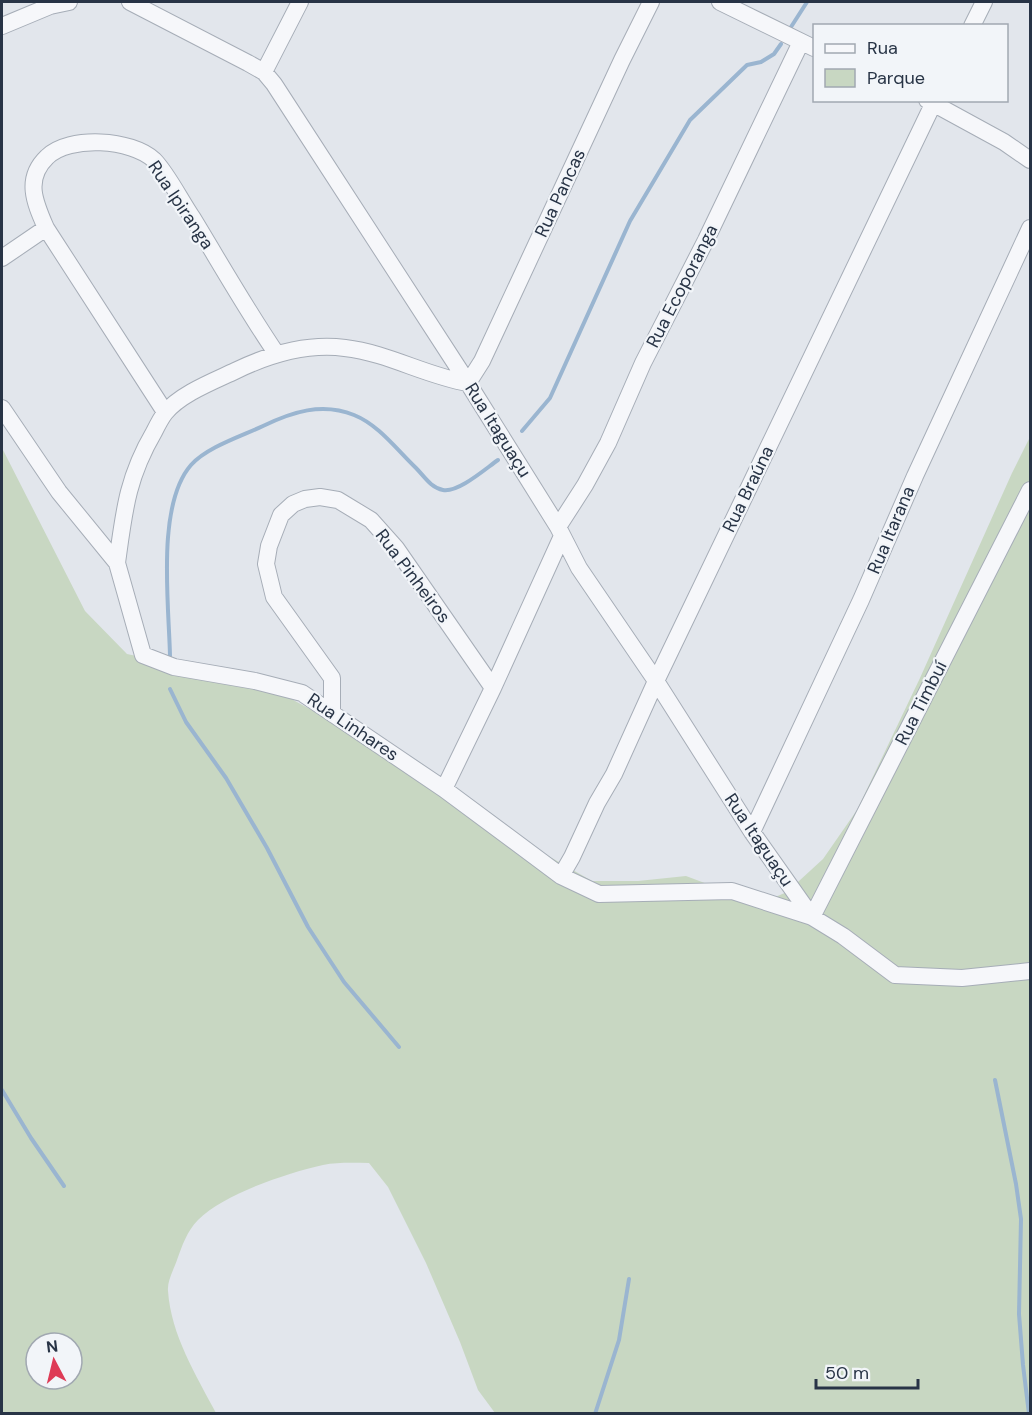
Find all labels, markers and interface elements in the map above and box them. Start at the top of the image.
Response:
legend [813,24,1008,102]
text: Rua [867,36,898,60]
text: Parque [867,66,925,90]
street label: Rua Pancas [529,145,591,241]
street label: Rua Ipiranga [143,156,219,254]
street label: Rua Ecoporanga [641,220,723,352]
street label: Rua Itaguaçu [459,378,537,482]
street label: Rua Braúna [717,442,779,536]
street label: Rua Itarana [862,482,920,578]
street label: Rua Pinheiros [370,524,456,628]
street label: Rua Timbuí [890,657,952,749]
street label: Rua Linhares [303,688,403,766]
street label: Rua Itaguaçu [719,789,799,891]
north arrow [24,1331,84,1391]
text: N [45,1335,59,1358]
scale bar [816,1352,918,1390]
text: 50 m [825,1361,869,1385]

